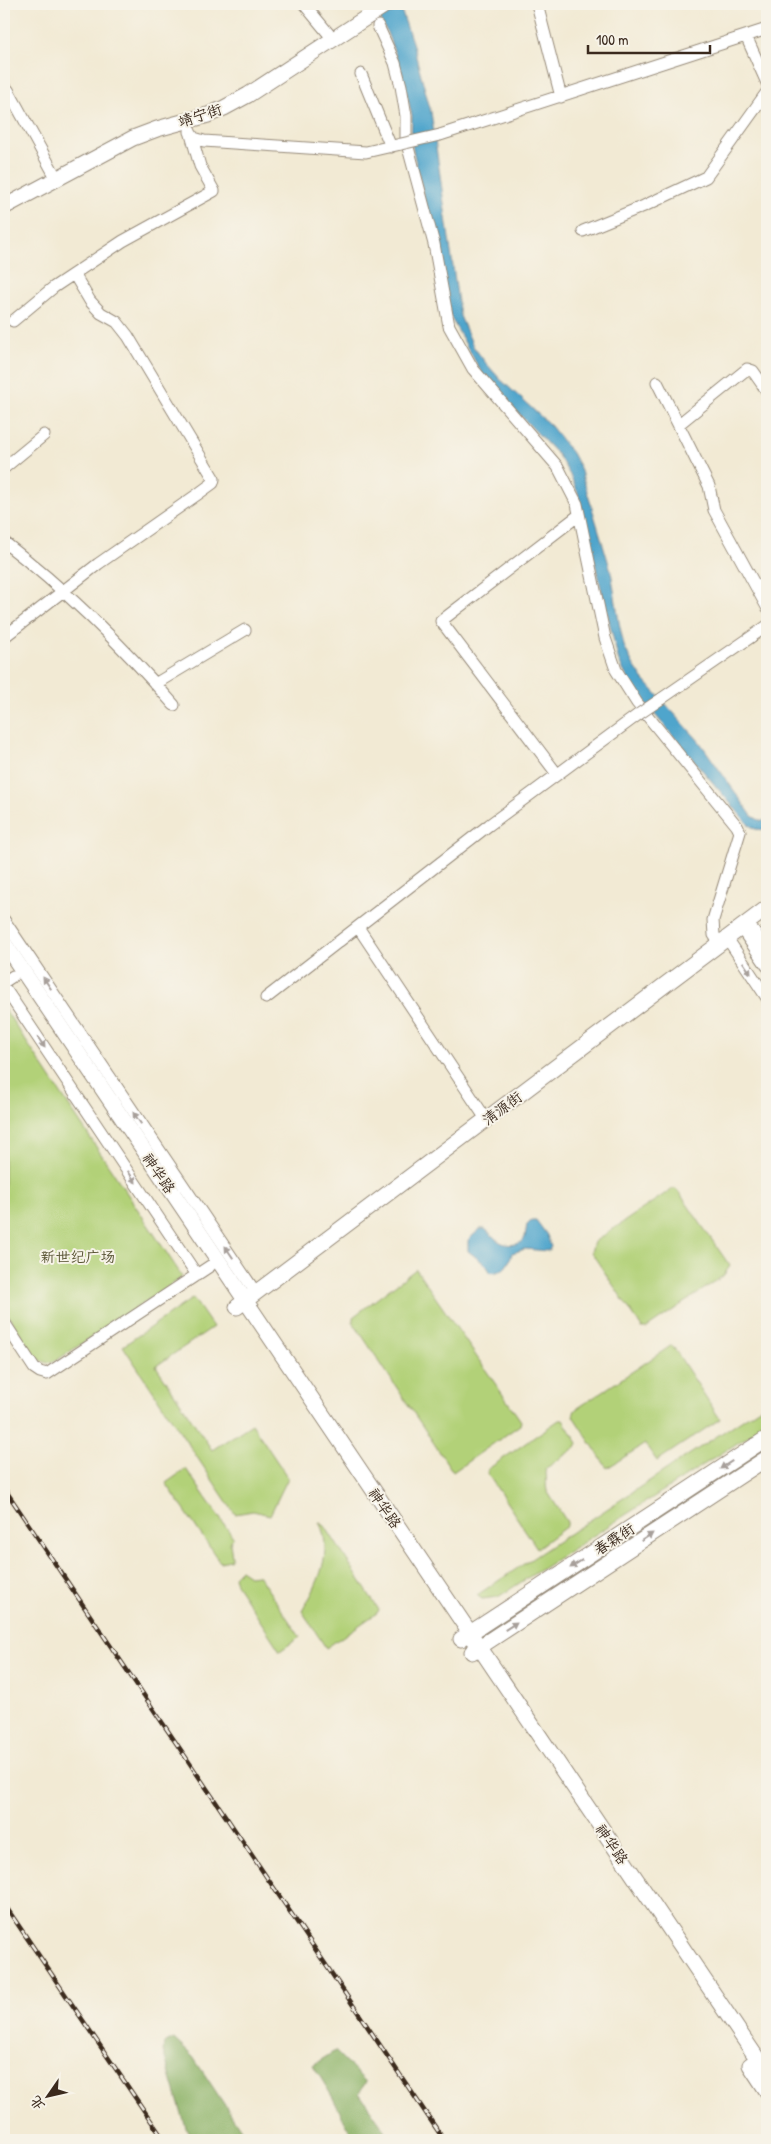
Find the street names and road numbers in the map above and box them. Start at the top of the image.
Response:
street label: 靖宁街 [175,98,225,132]
street label: 清源街 [478,1086,526,1130]
street label: 神华路 [138,1148,180,1198]
street label: 神华路 [364,1483,406,1533]
street label: 春霖街 [589,1518,639,1560]
street label: 神华路 [591,1819,633,1869]

